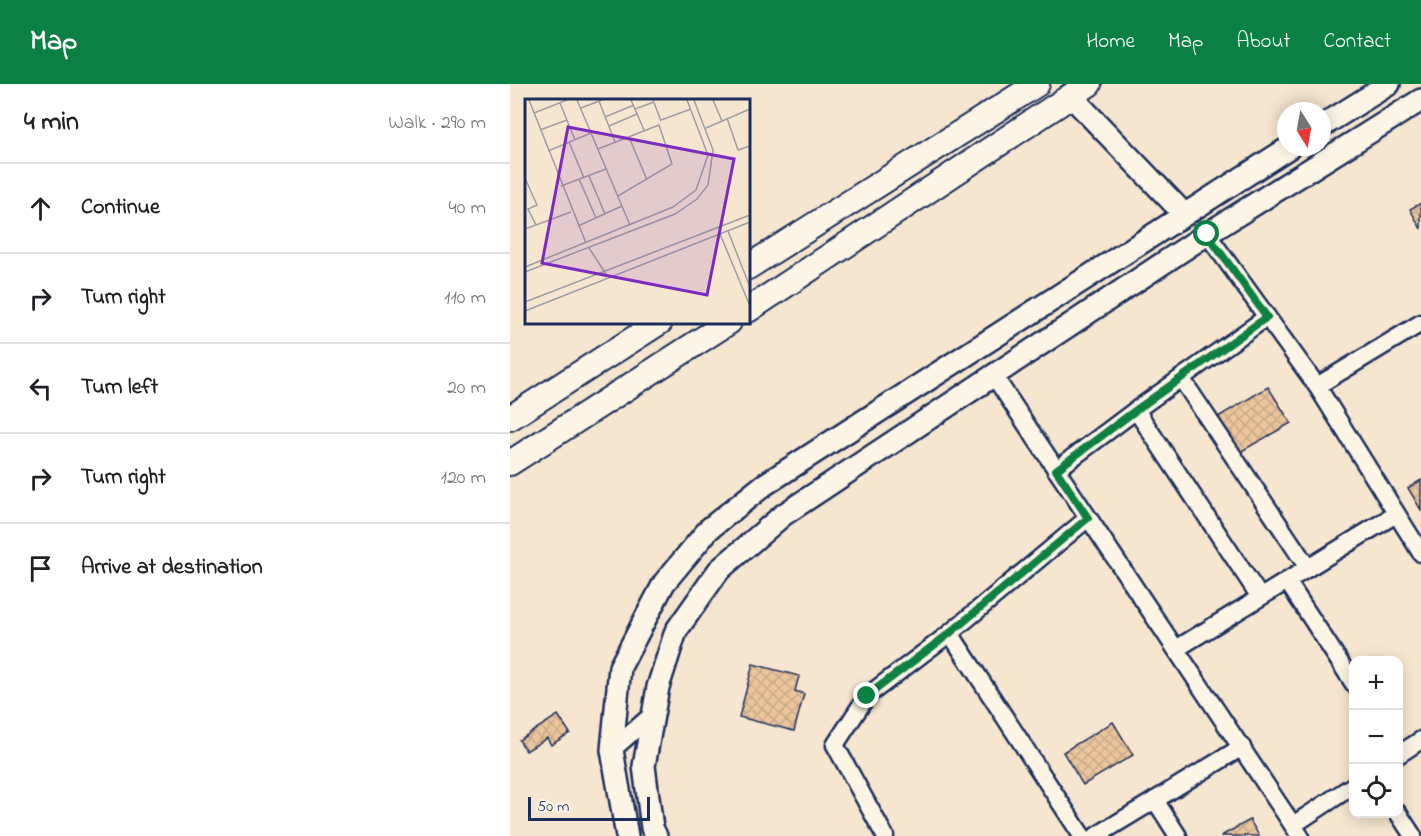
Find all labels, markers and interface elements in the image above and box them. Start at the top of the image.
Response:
text: Map [30,22,77,63]
text: Home [1086,27,1135,57]
text: Map [1168,27,1203,57]
text: About [1236,27,1290,57]
text: Contact [1323,27,1391,57]
inset map [525,99,750,324]
north arrow [1277,102,1331,156]
text: 4 min [24,104,79,142]
text: Walk · 290 m [388,109,486,138]
icon: ahead [24,192,57,225]
text: Continue [81,192,160,224]
text: 40 m [449,194,486,223]
route start [1193,220,1219,246]
icon: right [24,282,57,315]
text: Turn right [81,282,166,314]
text: 110 m [444,284,486,313]
icon: left [24,372,57,405]
text: Turn left [81,372,158,404]
text: 20 m [447,374,486,403]
icon: right [24,462,57,495]
text: Turn right [81,462,166,494]
text: 120 m [441,464,486,493]
icon: arrive [24,552,57,585]
text: Arrive at destination [81,552,263,584]
map controls [1349,656,1403,818]
button: + [1349,656,1403,710]
route end [853,682,879,708]
button: − [1349,710,1403,764]
button: locate [1349,764,1403,818]
scale bar [528,794,650,822]
text: 50 m [537,795,569,819]

